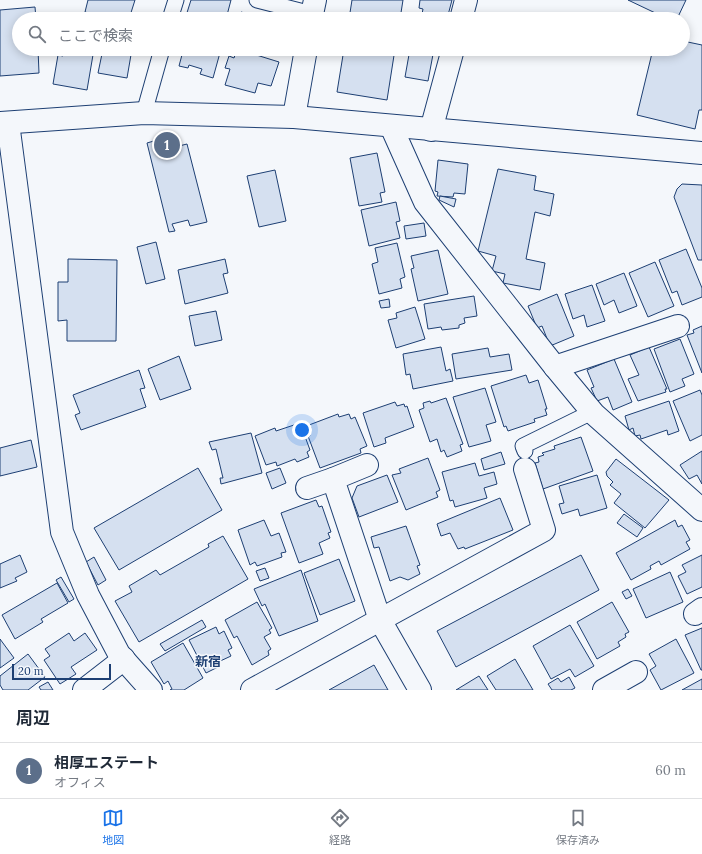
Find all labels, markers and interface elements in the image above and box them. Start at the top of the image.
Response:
search box [12,12,690,56]
icon: search [26,23,48,45]
text: ここで検索 [58,26,133,45]
pin: 1 [154,130,180,160]
your location [292,420,312,440]
district label: 新宿 [195,653,221,670]
scale bar [12,662,111,681]
text: 20 m [18,664,43,678]
text: 周辺 [16,707,50,729]
text: 相厚エステート [54,753,159,772]
text: 1 [26,762,32,779]
text: 60 m [655,762,686,779]
text: オフィス [54,774,106,791]
tab: 地図 [102,807,124,847]
tab: 経路 [329,807,351,847]
tab: 保存済み [556,807,600,847]

